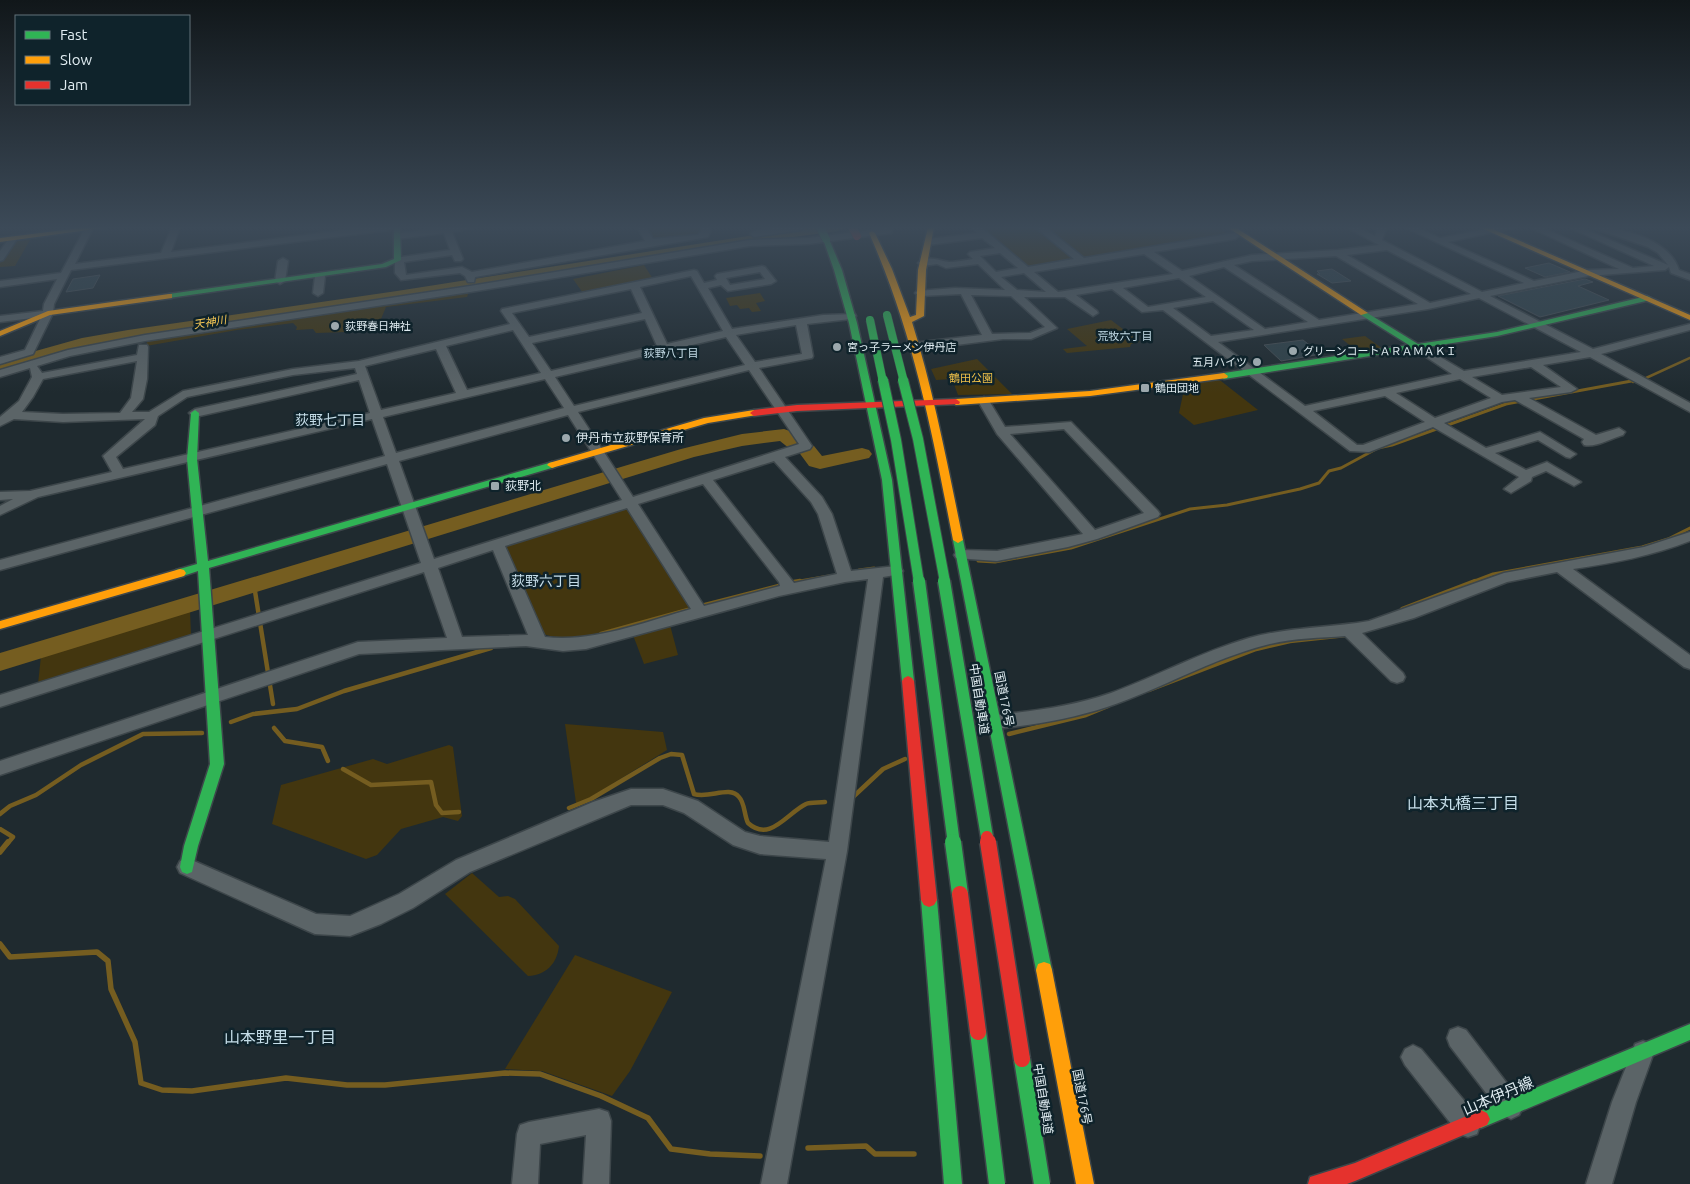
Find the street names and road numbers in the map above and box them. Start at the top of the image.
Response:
street label: 中国自動車道 [967,662,992,736]
street label: 国道176号 [993,670,1016,728]
street label: 中国自動車道 [1031,1062,1056,1136]
street label: 国道176号 [1071,1068,1094,1126]
street label: 山本伊丹線 [1460,1073,1536,1118]

